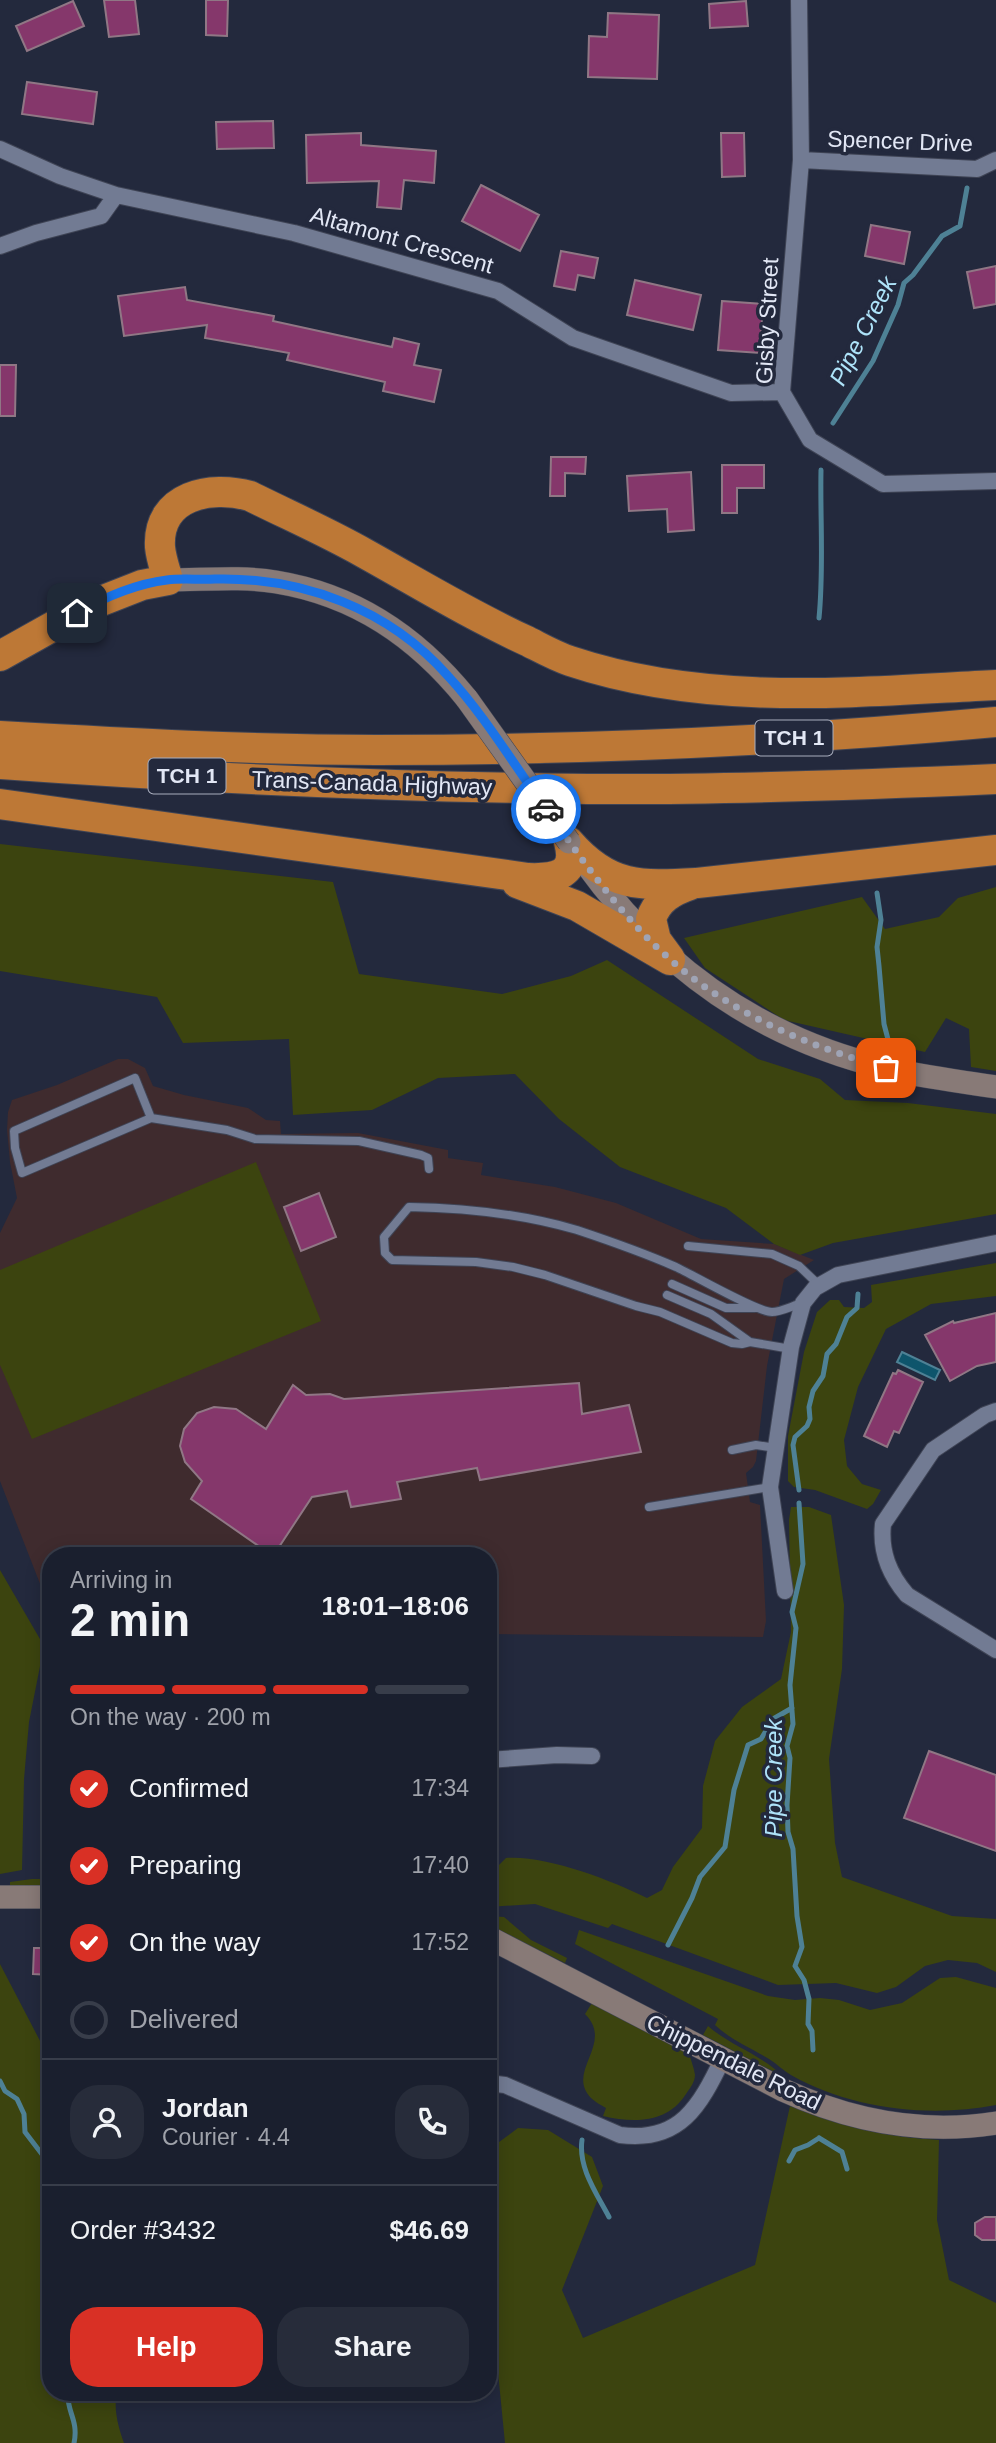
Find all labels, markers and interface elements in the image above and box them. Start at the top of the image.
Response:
street label: Spencer Drive [827,125,973,157]
street label: Altamont Crescent [307,201,497,279]
street label: Gisby Street [751,257,783,385]
water label: Pipe Creek [824,270,902,390]
pin [47,583,107,643]
icon: home [58,594,96,632]
road number: TCH 1 [756,720,832,756]
road number: TCH 1 [148,758,226,794]
street label: Trans-Canada Highway [251,766,493,800]
courier [511,774,581,844]
icon: car [527,790,565,828]
pin [856,1038,916,1098]
icon: bag [867,1049,905,1087]
text: Arriving in [70,1567,172,1593]
text: 18:01–18:06 [322,1591,469,1621]
text: 2 min [70,1594,190,1646]
text: On the way · 200 m [70,1704,271,1730]
water label: Pipe Creek [760,1717,787,1837]
icon: check [70,1770,108,1808]
text: Confirmed [129,1773,249,1803]
text: 17:34 [411,1775,469,1801]
icon: check [70,1847,108,1885]
text: Preparing [129,1850,242,1880]
text: 17:40 [411,1852,469,1878]
icon: check [70,1924,108,1962]
text: On the way [129,1927,261,1957]
text: 17:52 [411,1929,469,1955]
text: Delivered [129,2004,239,2034]
street label: Chippendale Road [643,2009,825,2115]
button: person [70,2085,144,2159]
button: phone [395,2085,469,2159]
text: Jordan [162,2093,249,2123]
text: Courier · 4.4 [162,2124,290,2150]
text: Order #3432 [70,2215,216,2245]
text: $46.69 [389,2215,469,2245]
button: Help [70,2307,263,2387]
button: Share [277,2307,469,2387]

